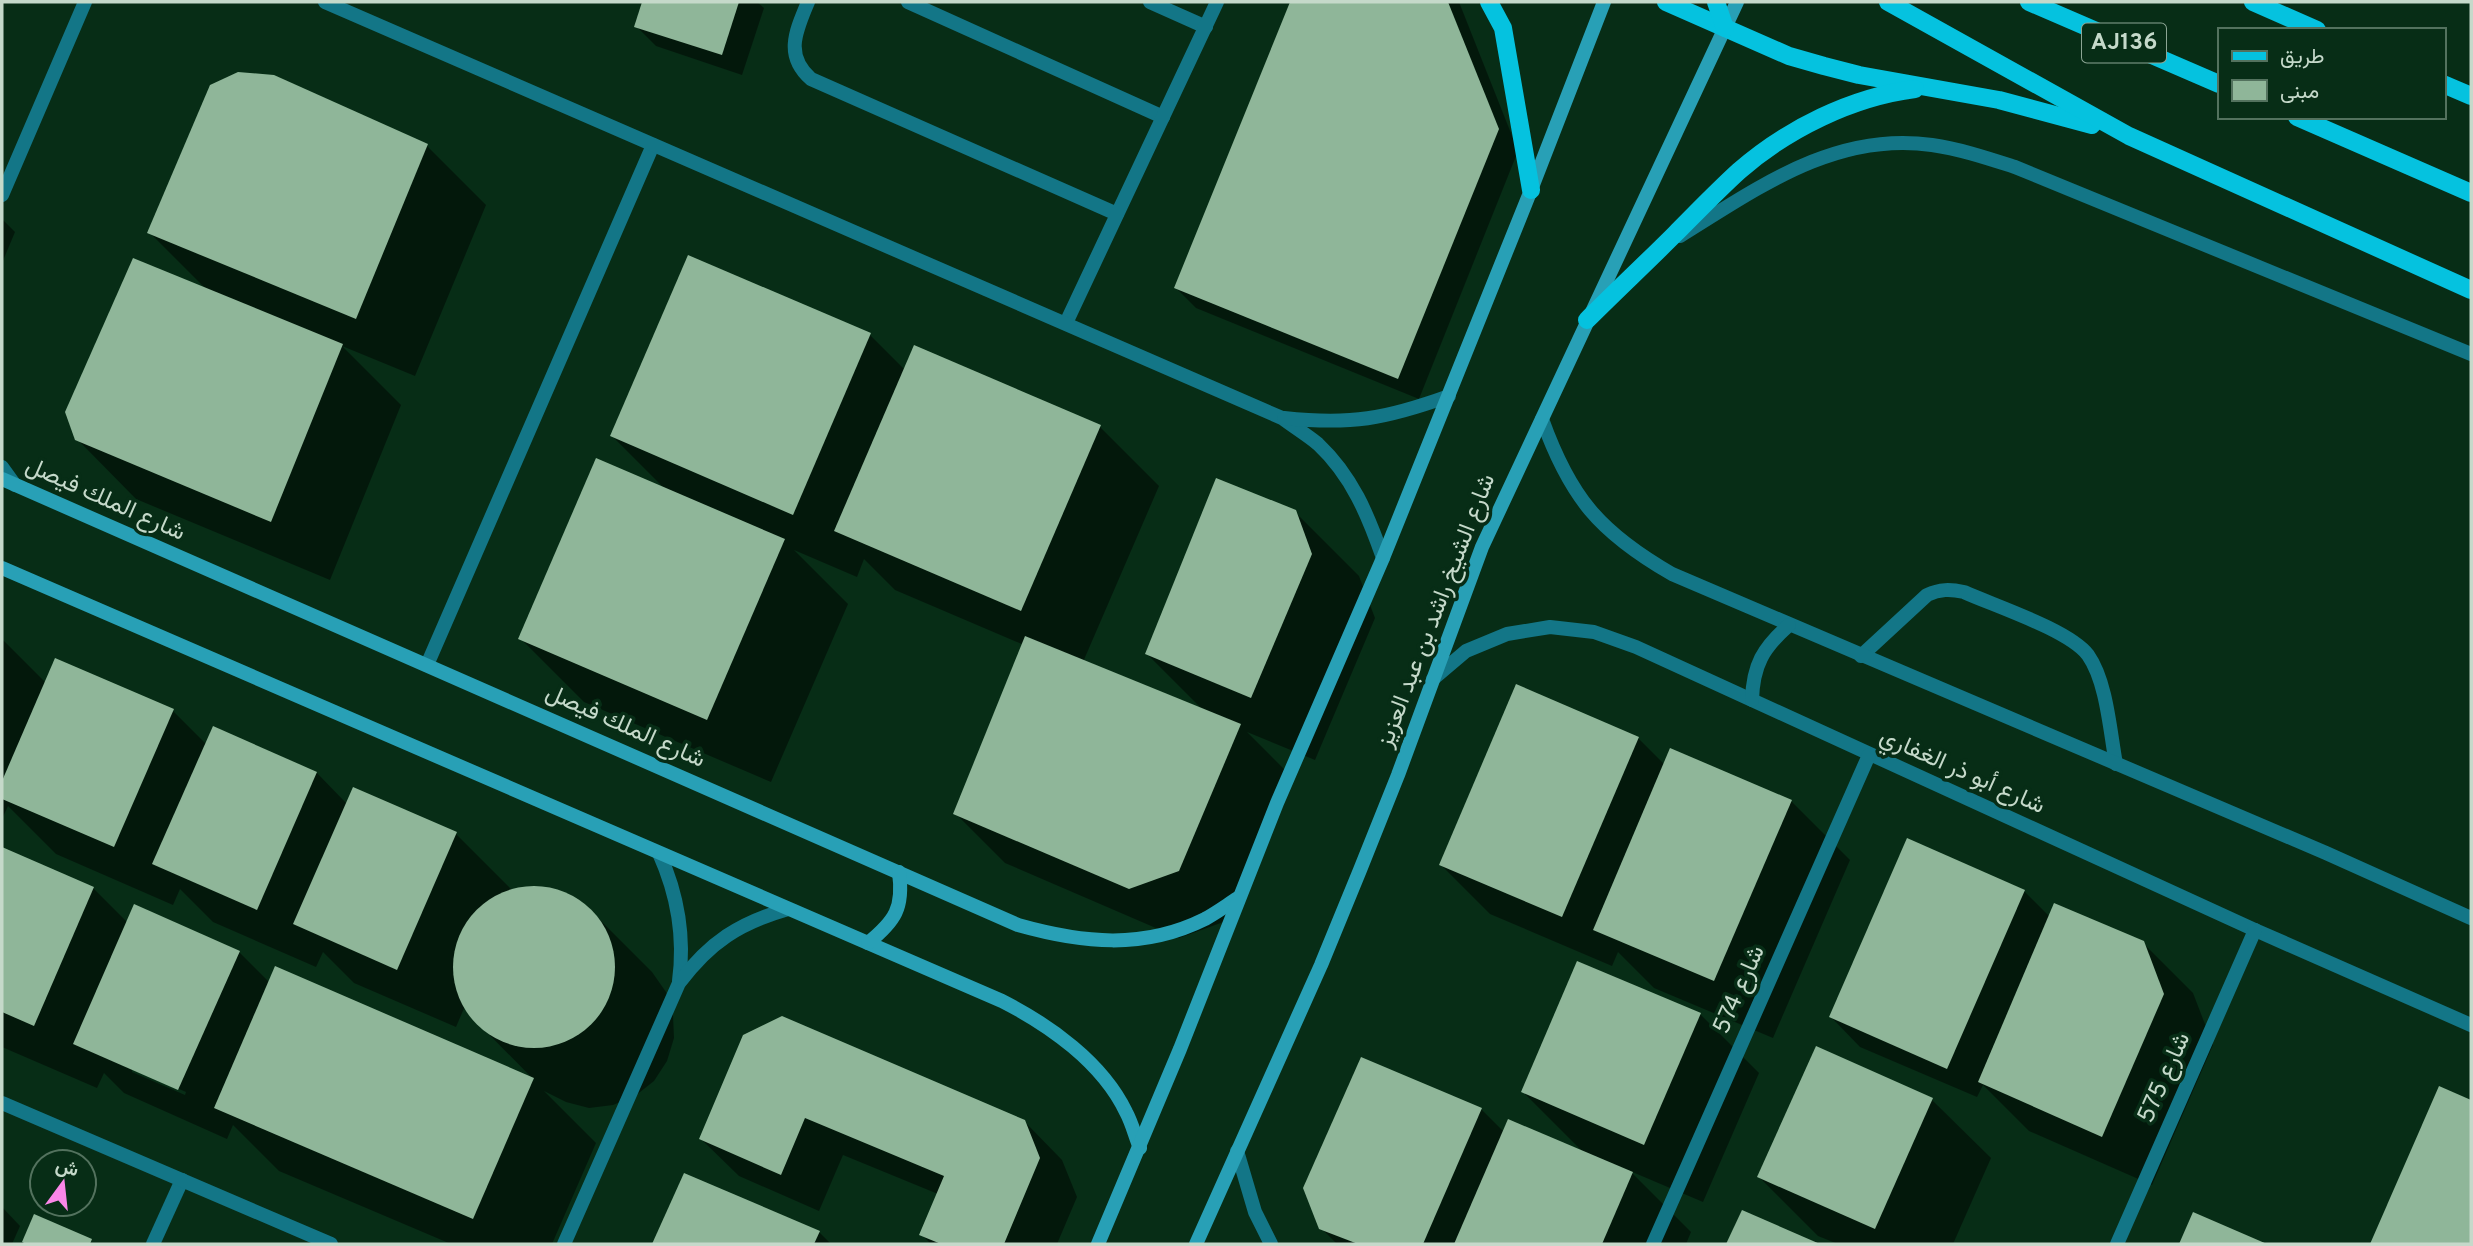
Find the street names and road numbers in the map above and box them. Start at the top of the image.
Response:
road number: AJ136 [2082,24,2166,62]
street label: شارع الملك فيصل [20,451,190,549]
street label: شارع الشيخ راشد بن عبد العزيز [1371,470,1503,753]
street label: شارع الملك فيصل [540,678,710,776]
street label: شارع أبو ذر الغفاري [1874,721,2050,824]
street label: شارع 574 [1707,941,1773,1039]
street label: شارع 575 [2132,1028,2198,1128]

